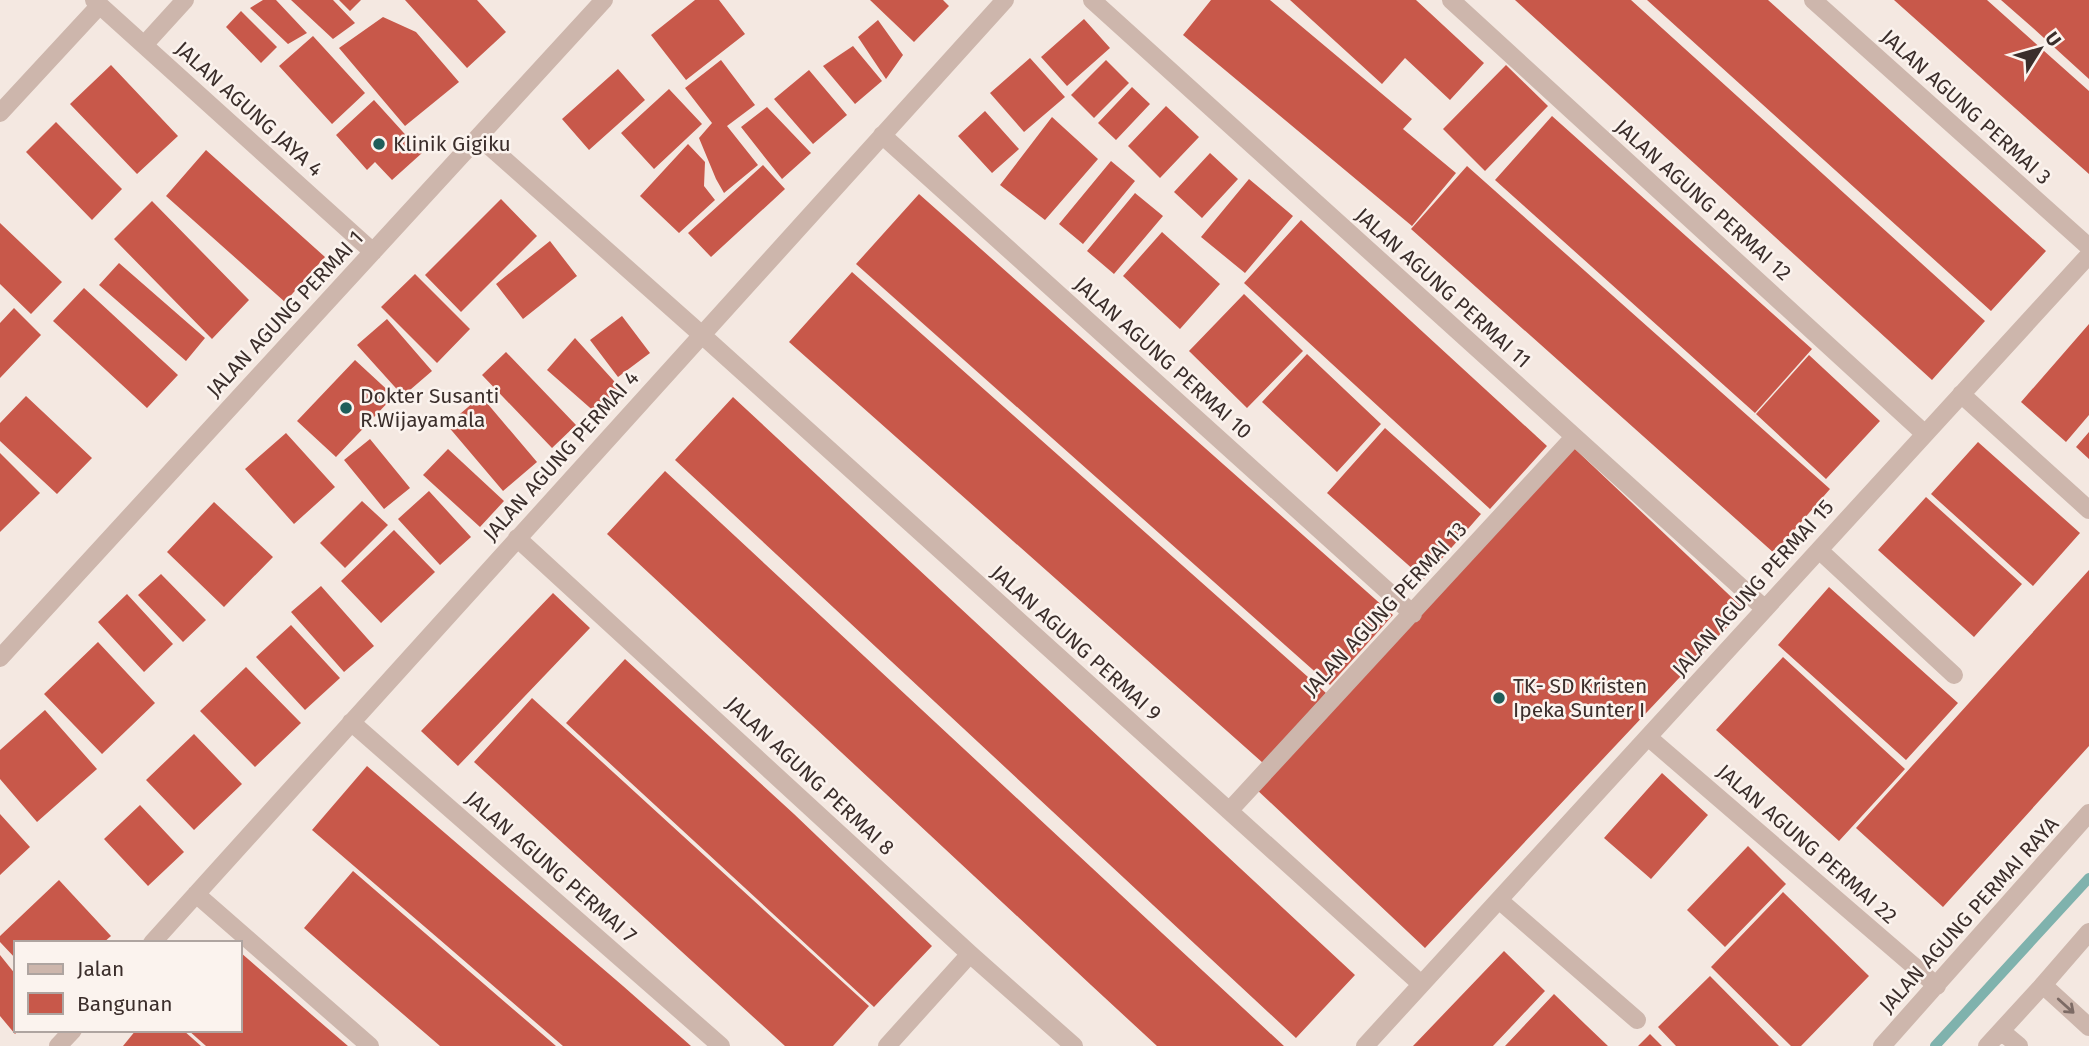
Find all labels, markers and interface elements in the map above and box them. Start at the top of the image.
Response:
north arrow [2005,14,2075,84]
street label: JALAN AGUNG PERMAI 3 [1876,24,2056,190]
street label: JALAN AGUNG JAYA 4 [170,36,328,182]
street label: JALAN AGUNG PERMAI 12 [1609,114,1797,286]
place label: Klinik Gigiku [393,131,511,157]
marker: Klinik Gigiku [371,136,387,152]
street label: JALAN AGUNG PERMAI 11 [1350,202,1536,374]
street label: JALAN AGUNG PERMAI 1 [201,225,369,403]
street label: JALAN AGUNG PERMAI 10 [1069,271,1257,445]
street label: JALAN AGUNG PERMAI 4 [478,365,644,547]
place label: Dokter Susanti R.Wijayamala [360,383,499,433]
marker: Dokter Susanti R.Wijayamala [338,400,354,416]
street label: JALAN AGUNG PERMAI 15 [1667,494,1839,682]
street label: JALAN AGUNG PERMAI 13 [1297,516,1473,702]
street label: JALAN AGUNG PERMAI 9 [985,560,1167,726]
place label: TK- SD Kristen Ipeka Sunter I [1513,673,1647,723]
marker: TK- SD Kristen Ipeka Sunter I [1491,690,1507,706]
street label: JALAN AGUNG PERMAI 8 [720,691,900,861]
street label: JALAN AGUNG PERMAI 22 [1712,759,1902,929]
street label: JALAN AGUNG PERMAI 7 [460,785,642,949]
street label: JALAN AGUNG PERMAI RAYA [1874,811,2064,1019]
legend [14,941,242,1032]
text: Jalan [77,956,124,982]
text: Bangunan [77,991,172,1017]
one-way arrow [2057,997,2074,1014]

